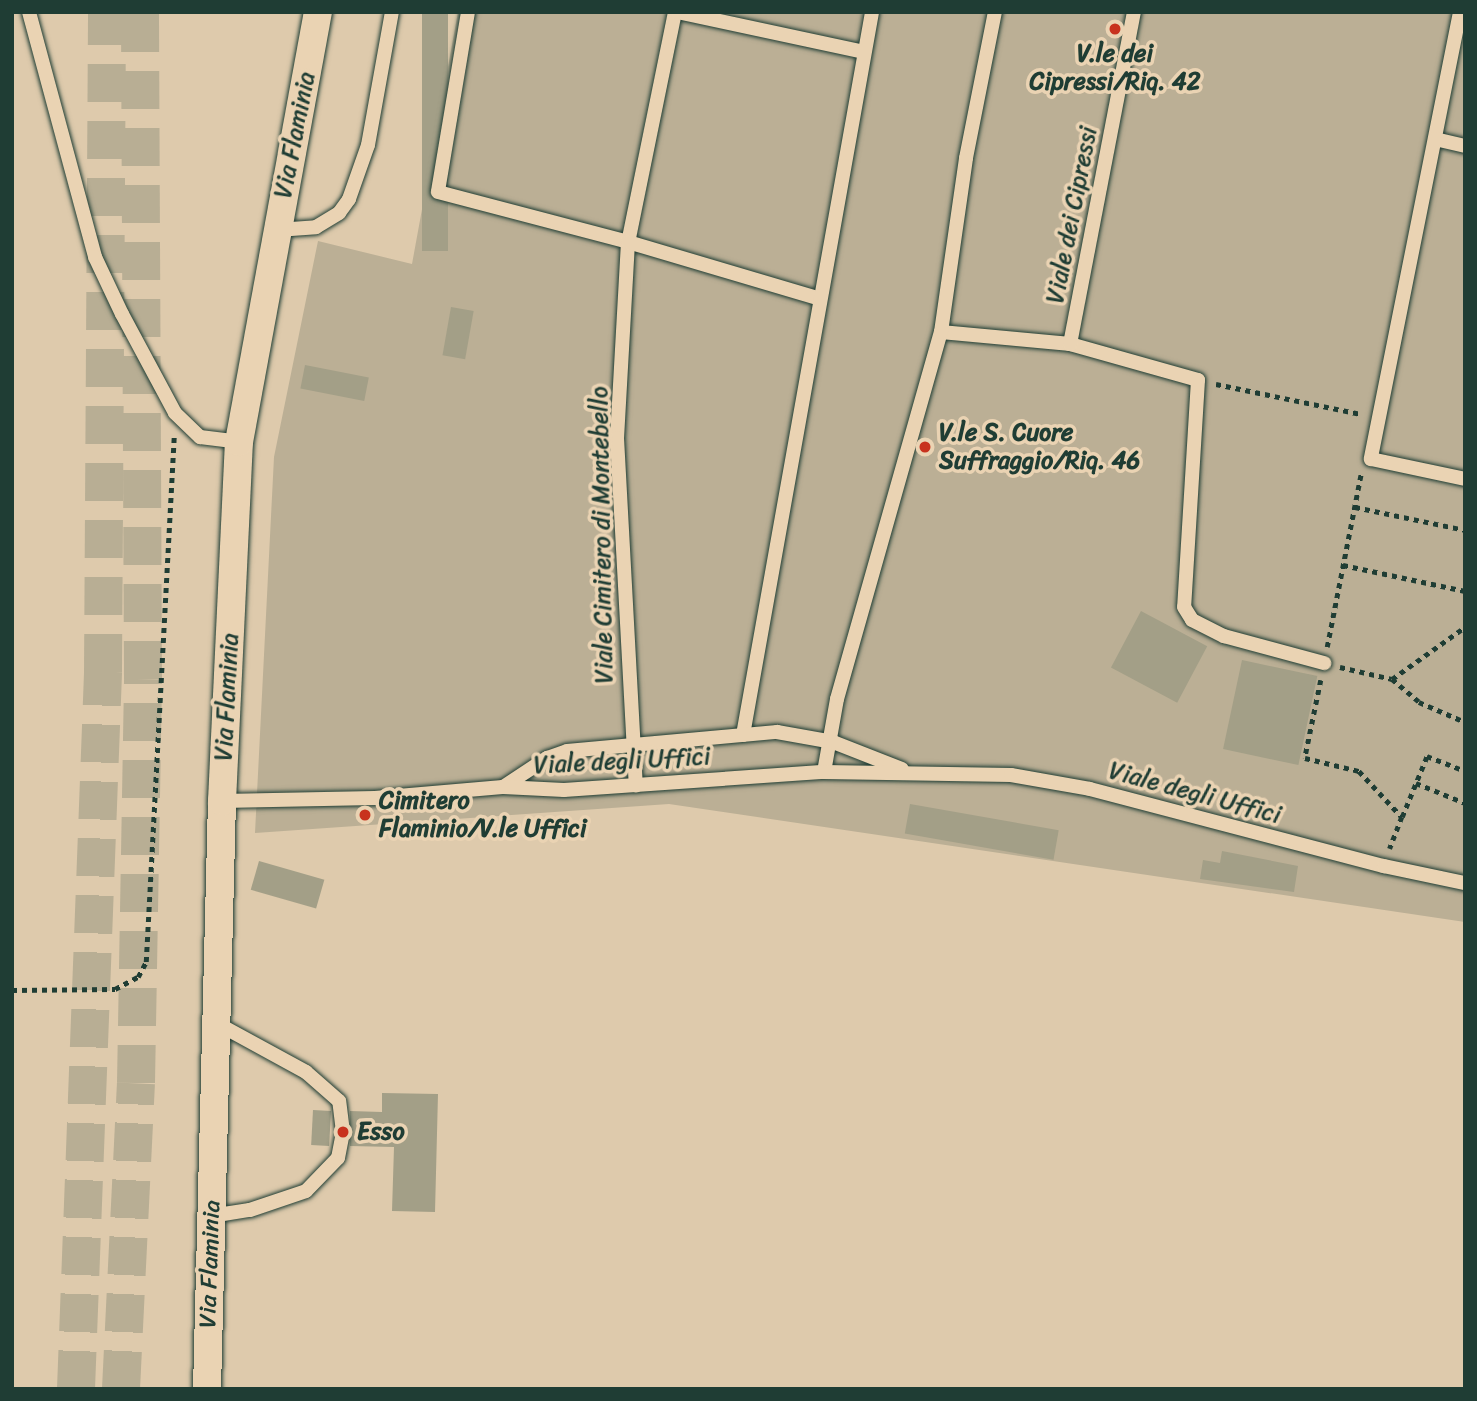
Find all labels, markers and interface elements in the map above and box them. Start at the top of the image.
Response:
marker: V.le dei Cipressi/Riq. 42 [1107,21,1123,37]
place label: V.le dei Cipressi/Riq. 42 [1029,40,1201,96]
street label: Via Flaminia [269,69,321,201]
street label: Viale dei Cipressi [1041,124,1103,306]
street label: Viale Cimitero di Montebello [585,386,619,684]
place label: V.le S. Cuore Suffraggio/Riq. 46 [939,419,1140,475]
marker: V.le S. Cuore Suffraggio/Riq. 46 [917,439,933,455]
street label: Via Flaminia [209,632,245,762]
street label: Viale degli Uffici [533,742,711,780]
street label: Viale degli Uffici [1106,756,1284,830]
place label: Cimitero Flaminio/V.le Uffici [379,787,587,843]
marker: Cimitero Flaminio/V.le Uffici [357,807,373,823]
place label: Esso [357,1118,405,1146]
marker: Esso [335,1124,351,1140]
street label: Via Flaminia [193,1200,227,1328]

